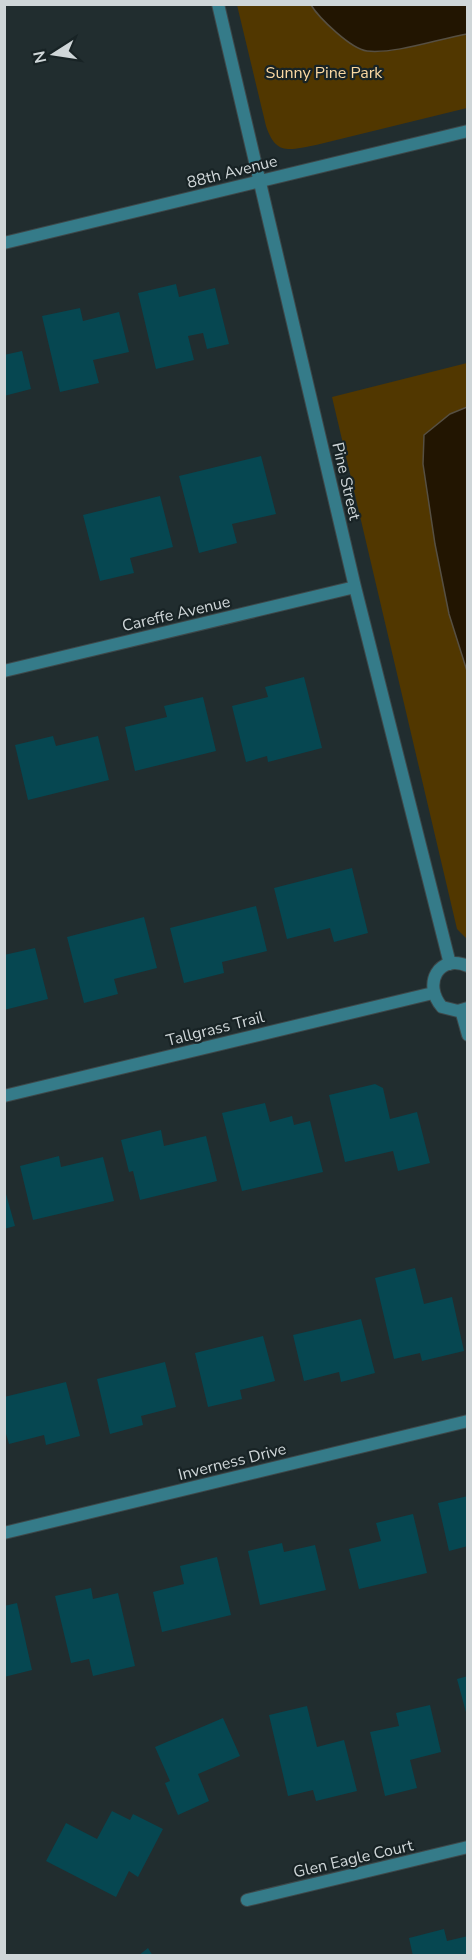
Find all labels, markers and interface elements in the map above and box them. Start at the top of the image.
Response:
north arrow [24,24,84,84]
text: N [28,49,52,65]
park label: Sunny Pine Park [266,62,383,84]
street label: 88th Avenue [185,150,280,194]
street label: Pine Street [326,440,366,523]
street label: Careffe Avenue [120,591,232,637]
street label: Tallgrass Trail [164,1006,267,1052]
street label: Inverness Drive [176,1438,289,1486]
street label: Glen Eagle Court [291,1834,416,1883]

